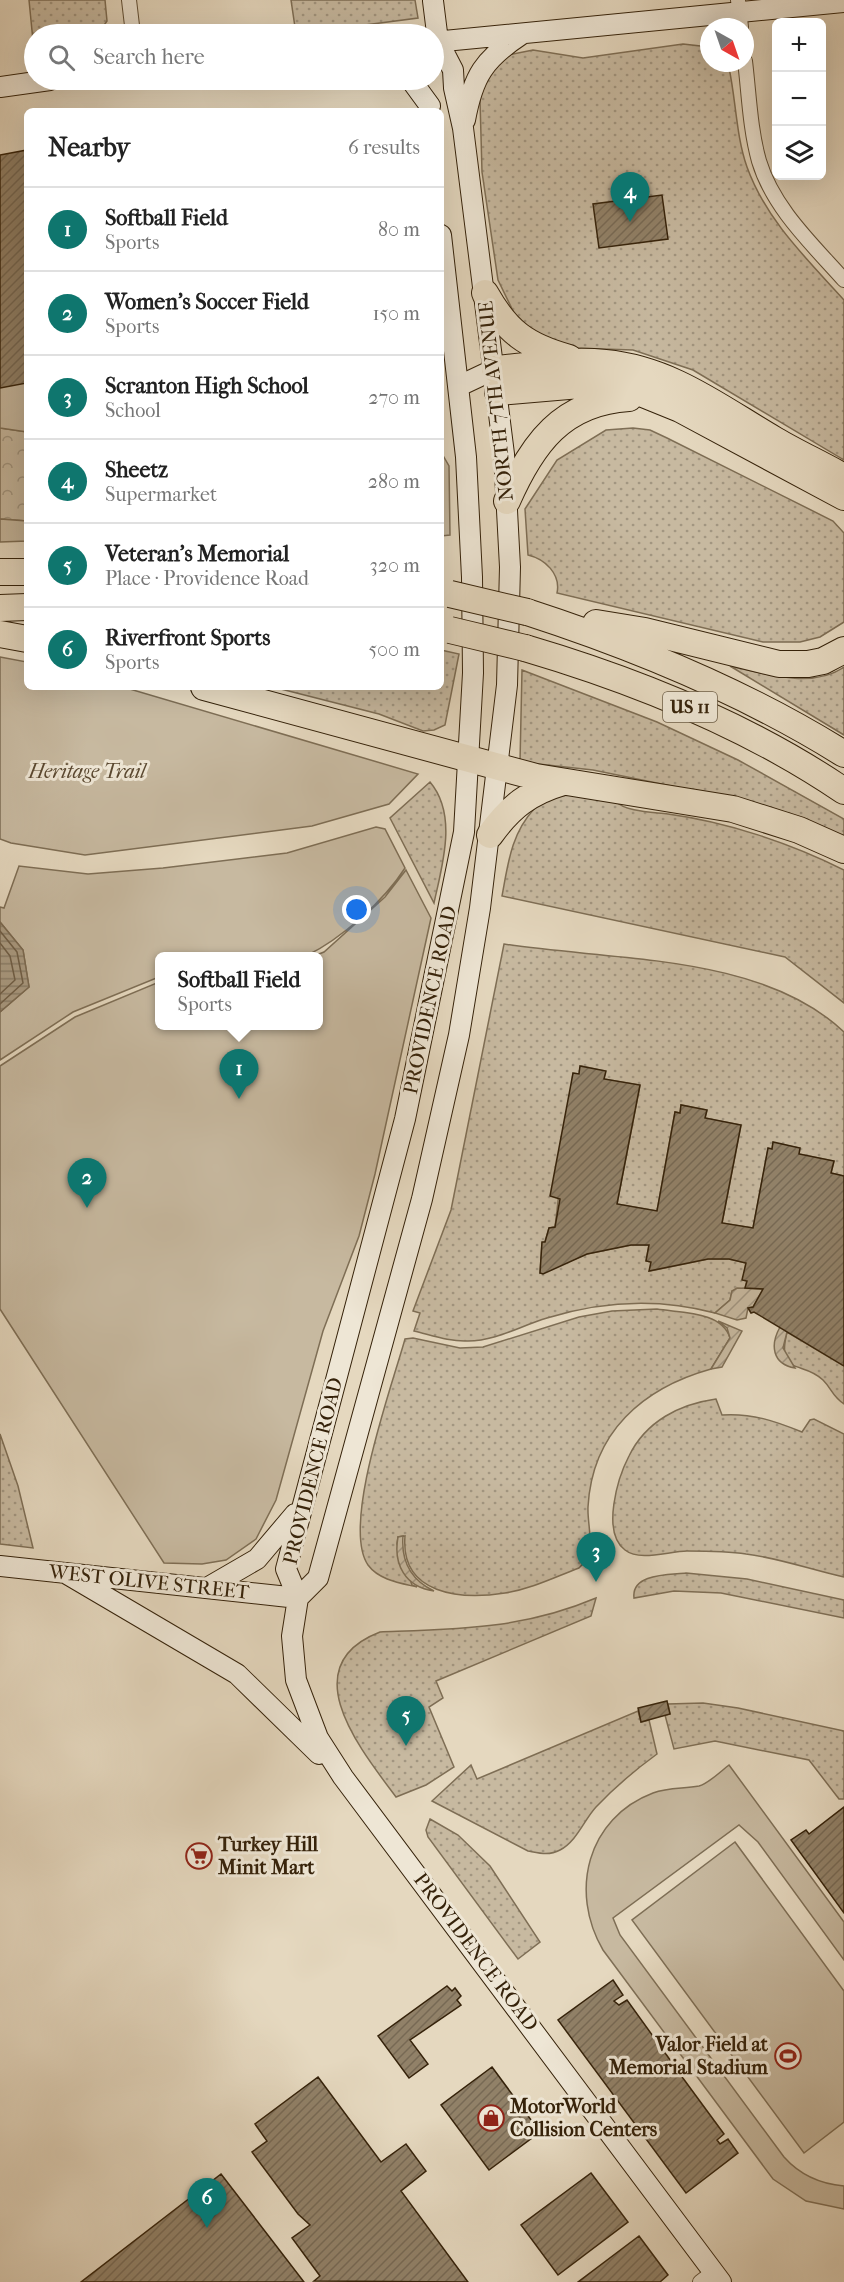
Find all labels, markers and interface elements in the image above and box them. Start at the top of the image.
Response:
north arrow [700,18,754,72]
map controls [772,18,826,180]
button: + [772,18,826,72]
search box [24,24,444,90]
icon: search [45,41,78,74]
text: Search here [93,44,205,70]
button: − [772,72,826,126]
button: layers [772,126,826,180]
text: Nearby [48,132,130,163]
text: 6 results [348,136,420,159]
pin: 4 [610,172,650,222]
text: Softball Field [105,205,228,231]
text: 1 [64,218,71,241]
text: 80 m [378,218,420,241]
text: Sports [105,231,159,254]
text: Women's Soccer Field [105,289,309,315]
street label: NORTH 7TH AVENUE [474,300,518,502]
text: 2 [62,302,73,325]
text: 150 m [372,302,420,325]
text: Sports [105,315,159,338]
text: Scranton High School [105,373,309,399]
text: 3 [63,386,72,409]
text: 270 m [368,386,420,409]
text: School [105,399,161,422]
text: Sheetz [105,457,168,483]
text: 4 [62,470,73,493]
text: 280 m [368,470,420,493]
text: Supermarket [105,483,217,506]
text: Veteran's Memorial [105,541,289,567]
text: 5 [63,554,72,577]
text: 320 m [370,554,420,577]
text: Place · Providence Road [105,567,309,590]
text: Riverfront Sports [105,625,270,651]
text: 6 [62,638,73,661]
text: 500 m [368,638,420,661]
text: Sports [105,651,159,674]
road number: US 11 [663,692,717,722]
park label: Heritage Trail [28,760,147,783]
your location [342,895,371,924]
street label: PROVIDENCE ROAD [399,904,461,1096]
popup [155,952,323,1030]
text: Softball Field [178,967,300,993]
text: Sports [178,993,232,1016]
pin: 1 [220,1050,258,1099]
pin: 2 [68,1158,106,1208]
street label: PROVIDENCE ROAD [279,1375,347,1567]
pin: 3 [576,1532,616,1582]
street label: WEST OLIVE STREET [47,1560,251,1604]
pin: 5 [386,1696,426,1746]
place label: Turkey Hill Minit Mart [217,1833,318,1879]
supermarket icon: Turkey Hill Minit Mart [184,1841,214,1871]
street label: PROVIDENCE ROAD [409,1868,543,2036]
place label: Valor Field at Memorial Stadium [608,2033,769,2079]
sports icon: Valor Field at Memorial Stadium [773,2041,803,2071]
place label: MotorWorld Collision Centers [509,2095,658,2141]
shop icon: MotorWorld Collision Centers [476,2103,506,2133]
pin: 6 [188,2178,226,2228]

